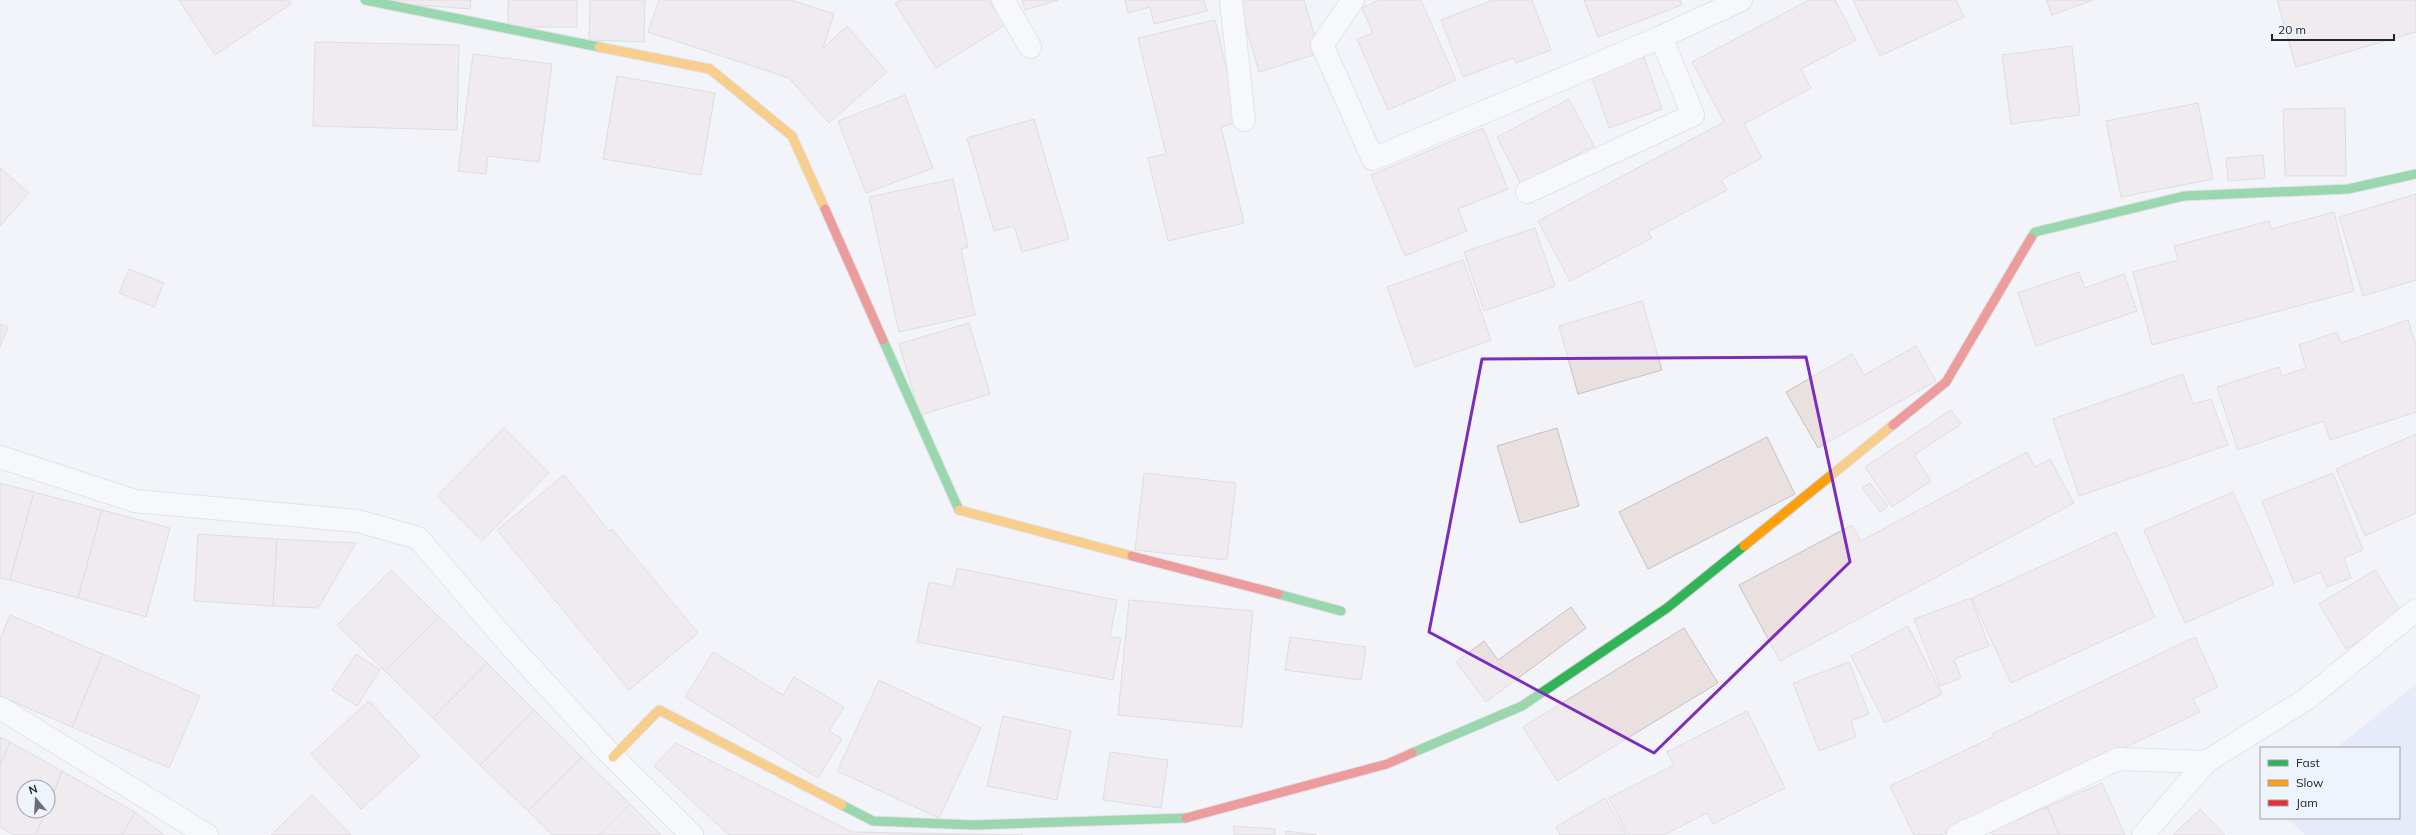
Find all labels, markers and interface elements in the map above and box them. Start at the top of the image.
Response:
scale bar [2272,16,2394,42]
text: 20 m [2278,22,2306,37]
legend [2260,747,2400,819]
text: Fast [2296,755,2320,770]
text: Slow [2296,775,2324,790]
north arrow [16,779,56,819]
text: N [27,782,39,797]
text: Jam [2296,795,2318,810]

